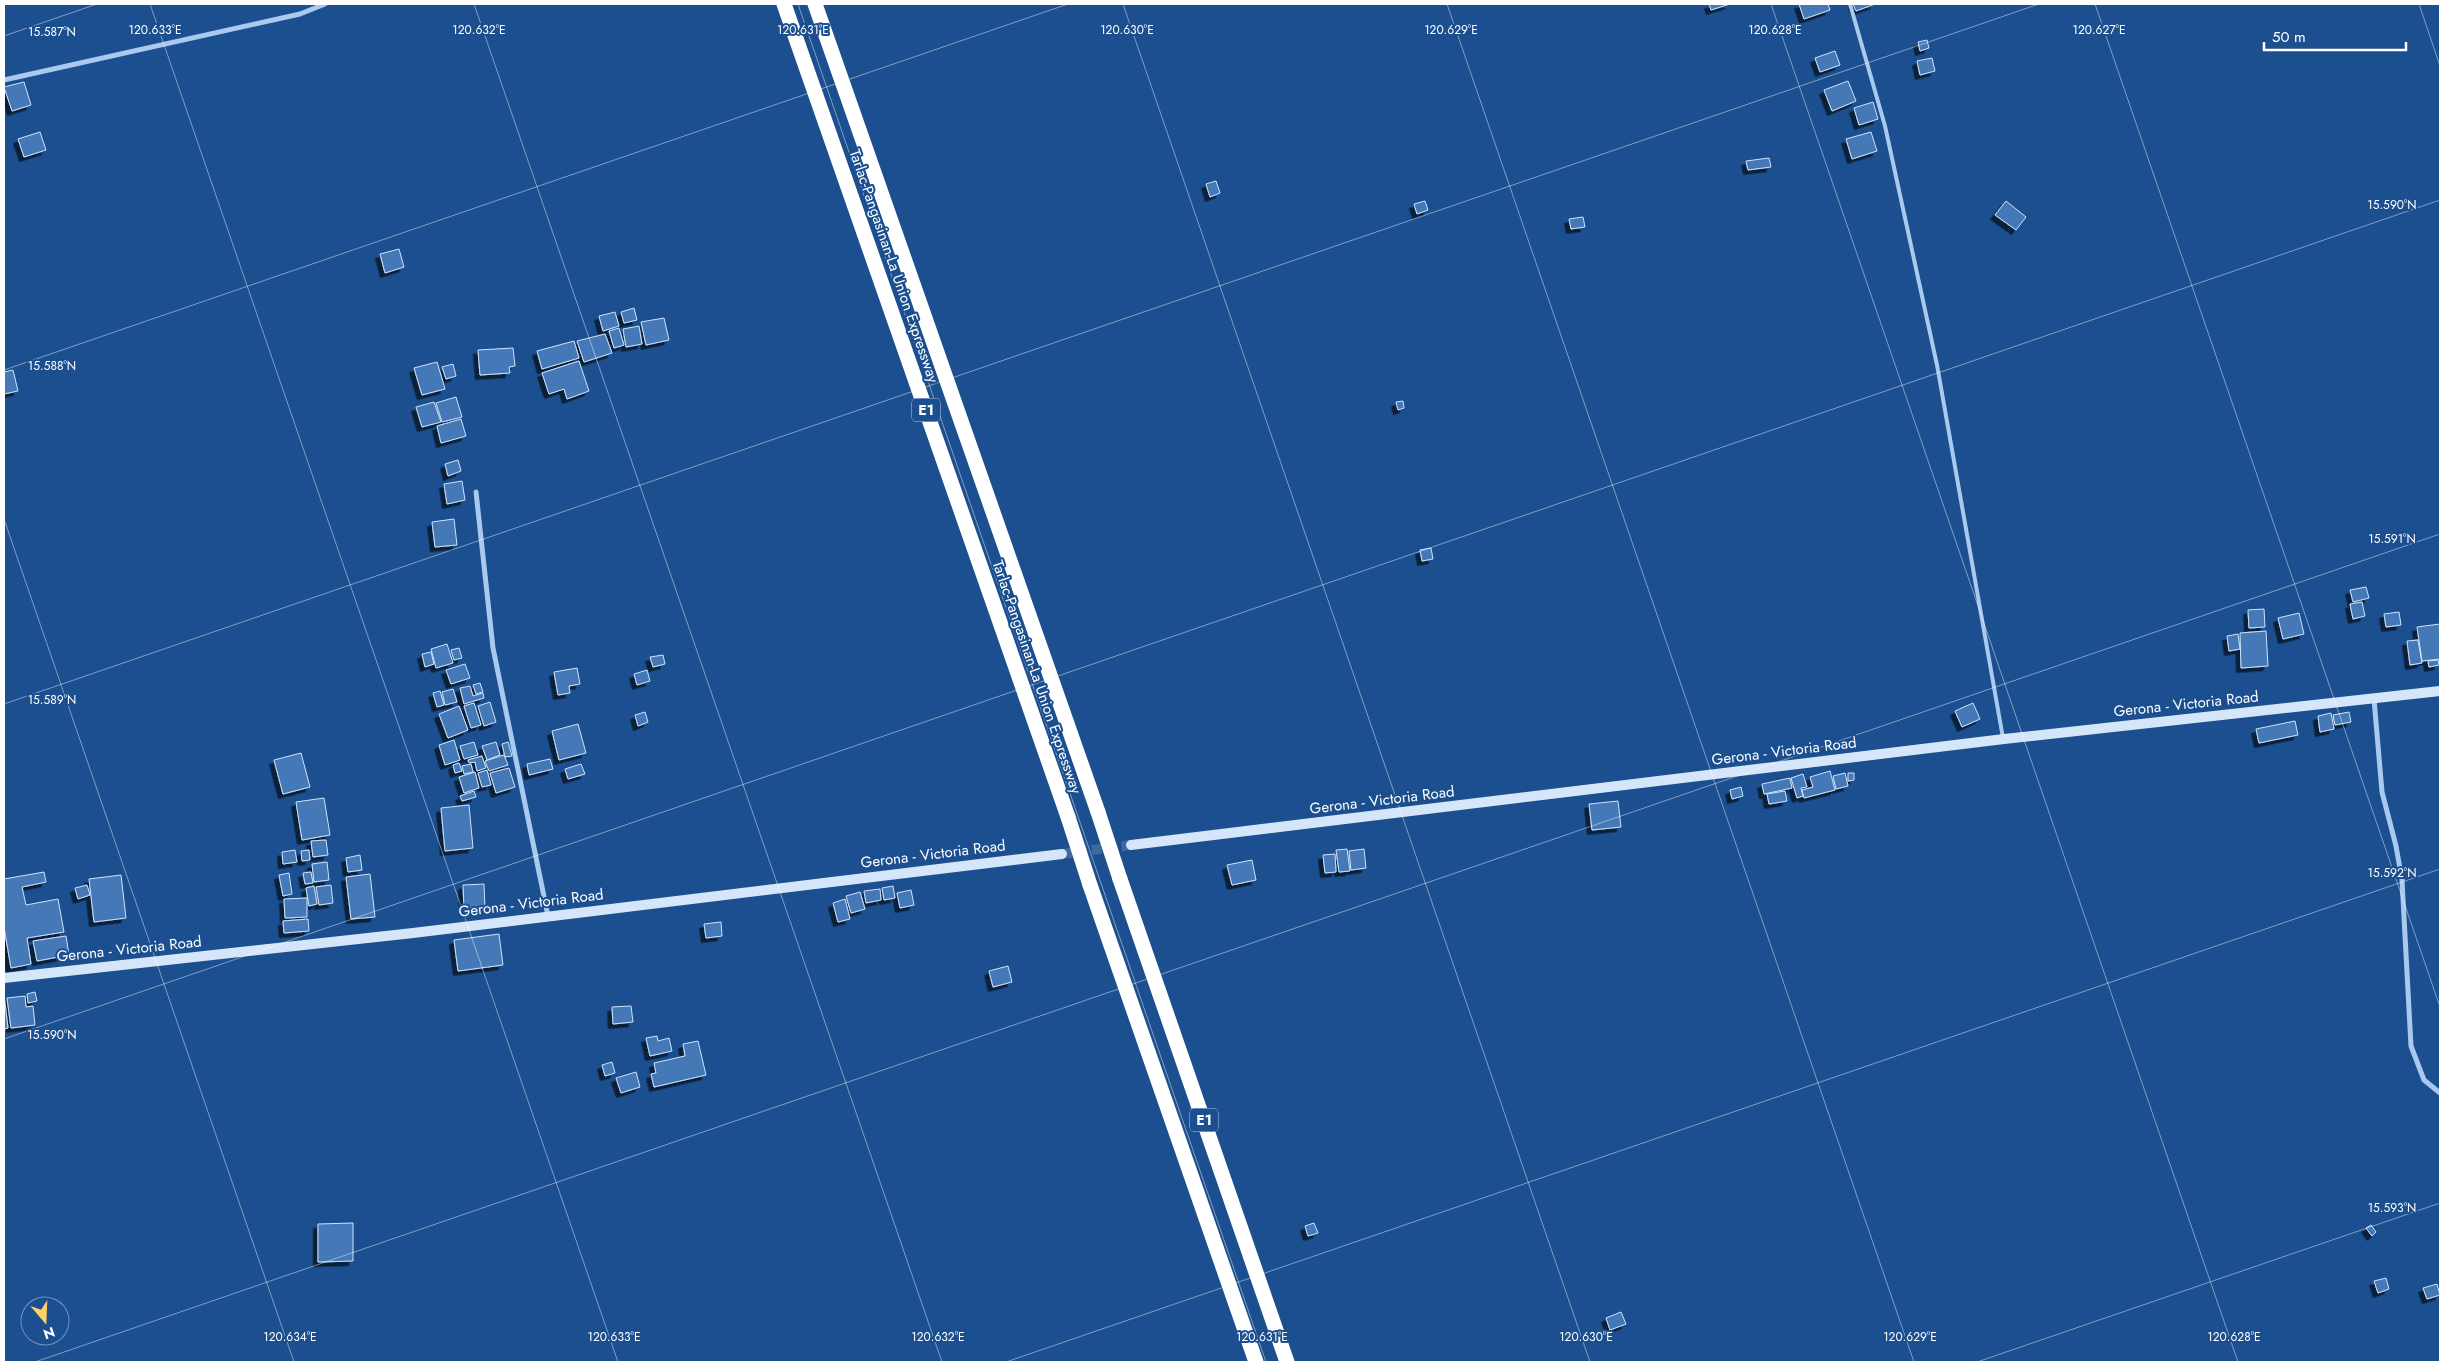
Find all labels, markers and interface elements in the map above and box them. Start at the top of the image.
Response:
scale bar [2264,20,2406,52]
text: 120.633°E [129,21,181,39]
text: 120.632°E [452,21,506,39]
text: 120.631°E [777,21,829,39]
text: 120.630°E [1100,21,1154,39]
text: 120.629°E [1424,21,1478,39]
text: 120.628°E [1748,21,1802,39]
text: 120.627°E [2072,21,2126,39]
text: 15.587°N [28,23,76,41]
text: 50 m [2272,26,2306,48]
street label: Tarlac-Pangasinan-La Union Expressway [844,146,944,386]
text: 15.590°N [2367,196,2417,214]
text: 15.588°N [28,357,76,375]
road number: E1 [912,398,940,422]
text: 15.591°N [2368,530,2416,548]
street label: Tarlac-Pangasinan-La Union Expressway [987,557,1087,797]
street label: Gerona - Victoria Road [2112,685,2260,723]
text: 15.589°N [28,691,76,709]
street label: Gerona - Victoria Road [1710,731,1858,771]
street label: Gerona - Victoria Road [1308,780,1456,820]
street label: Gerona - Victoria Road [859,834,1007,874]
text: 15.592°N [2368,864,2416,882]
street label: Gerona - Victoria Road [457,883,605,923]
street label: Gerona - Victoria Road [55,930,203,968]
text: 15.590°N [27,1026,77,1044]
road number: E1 [1190,1108,1218,1132]
text: 15.593°N [2368,1199,2416,1217]
north arrow [20,1296,70,1346]
text: N [41,1322,58,1345]
text: 120.634°E [263,1328,317,1346]
text: 120.633°E [588,1328,640,1346]
text: 120.632°E [911,1328,965,1346]
text: 120.631°E [1236,1328,1288,1346]
text: 120.630°E [1559,1328,1613,1346]
text: 120.629°E [1883,1328,1937,1346]
text: 120.628°E [2207,1328,2261,1346]

